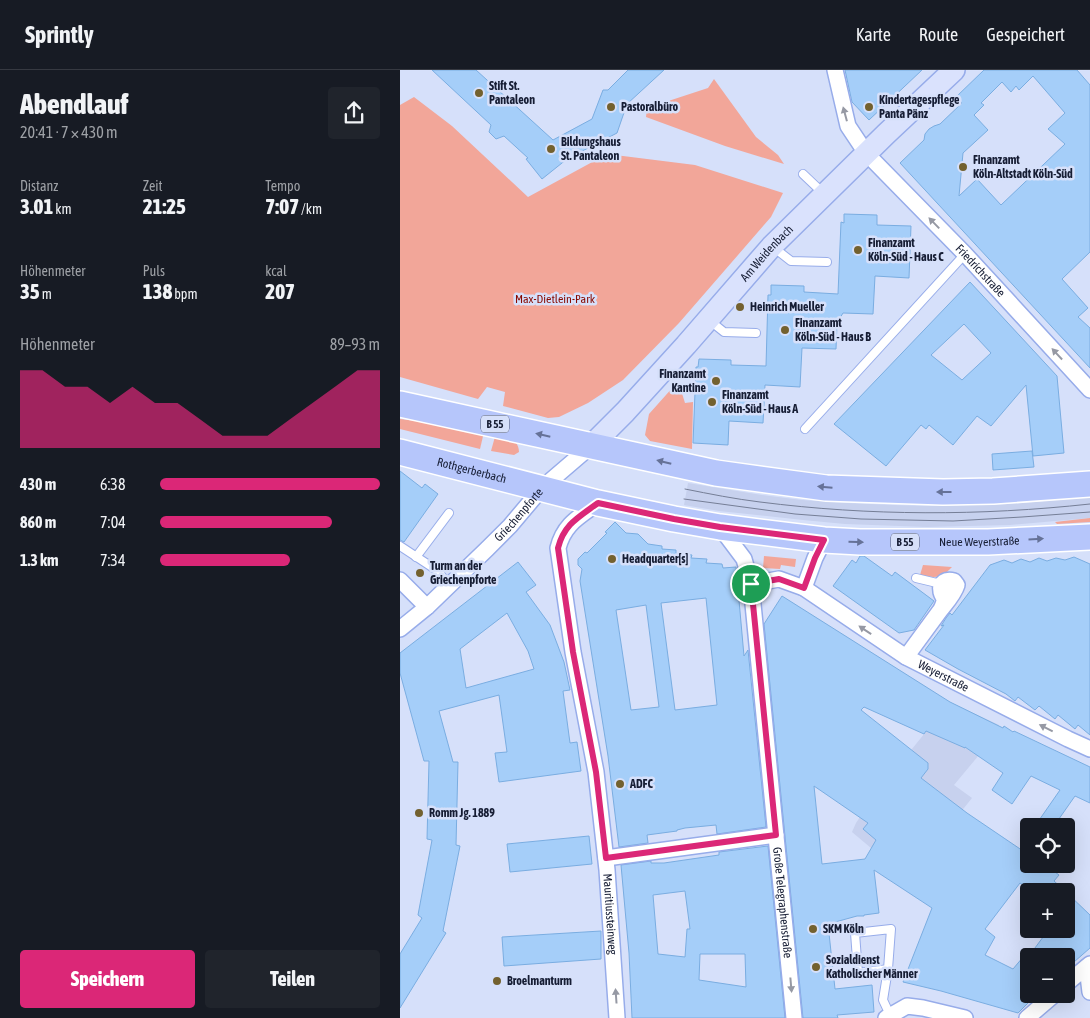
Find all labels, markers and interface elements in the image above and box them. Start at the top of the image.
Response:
text: Sprintly [25,21,94,48]
text: Karte [856,24,891,45]
text: Route [919,24,958,45]
text: Gespeichert [986,24,1065,45]
place label: Stift St. Pantaleon [489,79,535,107]
button: share [328,87,380,139]
marker: Stift St. Pantaleon [473,87,485,99]
text: Abendlauf [20,88,128,120]
place label: Kindertagespflege Panta Pänz [879,93,960,121]
place label: Pastoralbüro [621,100,679,114]
marker: Pastoralbüro [605,101,617,113]
marker: Kindertagespflege Panta Pänz [863,101,875,113]
one-way arrow [841,106,849,121]
text: 20:41 · 7 × 430 m [20,123,118,141]
place label: Bildungshaus St. Pantaleon [561,135,621,163]
marker: Bildungshaus St. Pantaleon [545,143,557,155]
place label: Finanzamt Köln-Altstadt Köln-Süd [973,153,1073,181]
marker: Finanzamt Köln-Altstadt Köln-Süd [957,161,969,173]
text: Distanz [20,178,58,194]
text: Zeit [143,178,163,194]
text: Tempo [265,178,300,194]
text: 3.01 [20,194,53,218]
text: 21:25 [143,194,186,218]
text: 7:07 [265,194,299,218]
text: km [53,201,72,217]
text: /km [299,201,322,217]
one-way arrow [928,217,940,229]
street label: Am Weidenbach [738,222,796,284]
place label: Finanzamt Köln-Süd - Haus C [868,236,944,264]
street label: Friedrichstraße [953,242,1008,300]
marker: Finanzamt Köln-Süd - Haus C [852,244,864,256]
text: Höhenmeter [20,263,85,279]
text: Puls [143,263,165,279]
text: kcal [265,263,287,279]
text: 35 [20,279,40,303]
text: 138 [143,279,172,303]
text: 207 [265,279,295,303]
text: m [40,286,52,302]
text: bpm [172,286,198,302]
park label: Max-Dietlein-Park [515,292,596,306]
place label: Heinrich Mueller [750,300,824,314]
marker: Heinrich Mueller [734,301,746,313]
place label: Finanzamt Köln-Süd - Haus B [795,316,871,344]
marker: Finanzamt Köln-Süd - Haus B [779,324,791,336]
text: Höhenmeter [20,335,95,353]
text: 89–93 m [330,335,380,353]
one-way arrow [1051,349,1063,361]
place label: Finanzamt Kantine [659,367,707,395]
marker: Finanzamt Kantine [710,375,722,387]
place label: Finanzamt Köln-Süd - Haus A [722,388,798,416]
marker: Finanzamt Köln-Süd - Haus A [706,396,718,408]
road number: B 55 [481,416,509,432]
one-way arrow [535,431,551,439]
street label: Rothgerberbach [435,455,508,486]
one-way arrow [657,458,672,466]
text: 430 m [20,475,56,493]
text: 6:38 [100,475,125,493]
one-way arrow [817,483,833,491]
street label: Griechenpforte [492,485,546,544]
one-way arrow [936,488,952,496]
text: 860 m [20,513,56,531]
text: 7:04 [100,513,126,531]
street label: Neue Weyerstraße [939,533,1020,549]
road number: B 55 [891,534,919,551]
one-way arrow [1028,535,1044,543]
one-way arrow [848,538,864,546]
text: 1.3 km [20,551,59,569]
text: 7:34 [100,551,125,569]
place label: Headquarter[s] [622,552,689,566]
marker: Headquarter[s] [606,553,618,565]
place label: Turm an der Griechenpforte [430,559,497,587]
pin [730,563,772,605]
marker: Turm an der Griechenpforte [414,567,426,579]
icon: arrive [737,570,765,598]
one-way arrow [858,625,872,635]
street label: Weyerstraße [916,657,971,695]
one-way arrow [1039,724,1053,732]
place label: ADFC [629,777,653,791]
marker: ADFC [614,778,626,790]
place label: Romm Jg. 1889 [429,806,495,820]
marker: Romm Jg. 1889 [413,807,425,819]
map controls [1020,818,1075,1003]
button: locate [1020,818,1075,873]
street label: Große Telegraphenstraße [770,846,795,959]
street label: Mauritiussteinweg [600,873,620,956]
button: + [1020,883,1075,938]
place label: SKM Köln [823,922,864,936]
marker: SKM Köln [807,923,819,935]
button: − [1020,948,1075,1003]
button: Speichern [20,950,195,1008]
button: Teilen [205,950,380,1008]
place label: Sozialdienst Katholischer Männer [826,953,918,981]
marker: Sozialdienst Katholischer Männer [810,961,822,973]
place label: Broelmanturm [507,974,572,988]
marker: Broelmanturm [491,975,503,987]
one-way arrow [787,977,795,993]
one-way arrow [612,988,620,1004]

